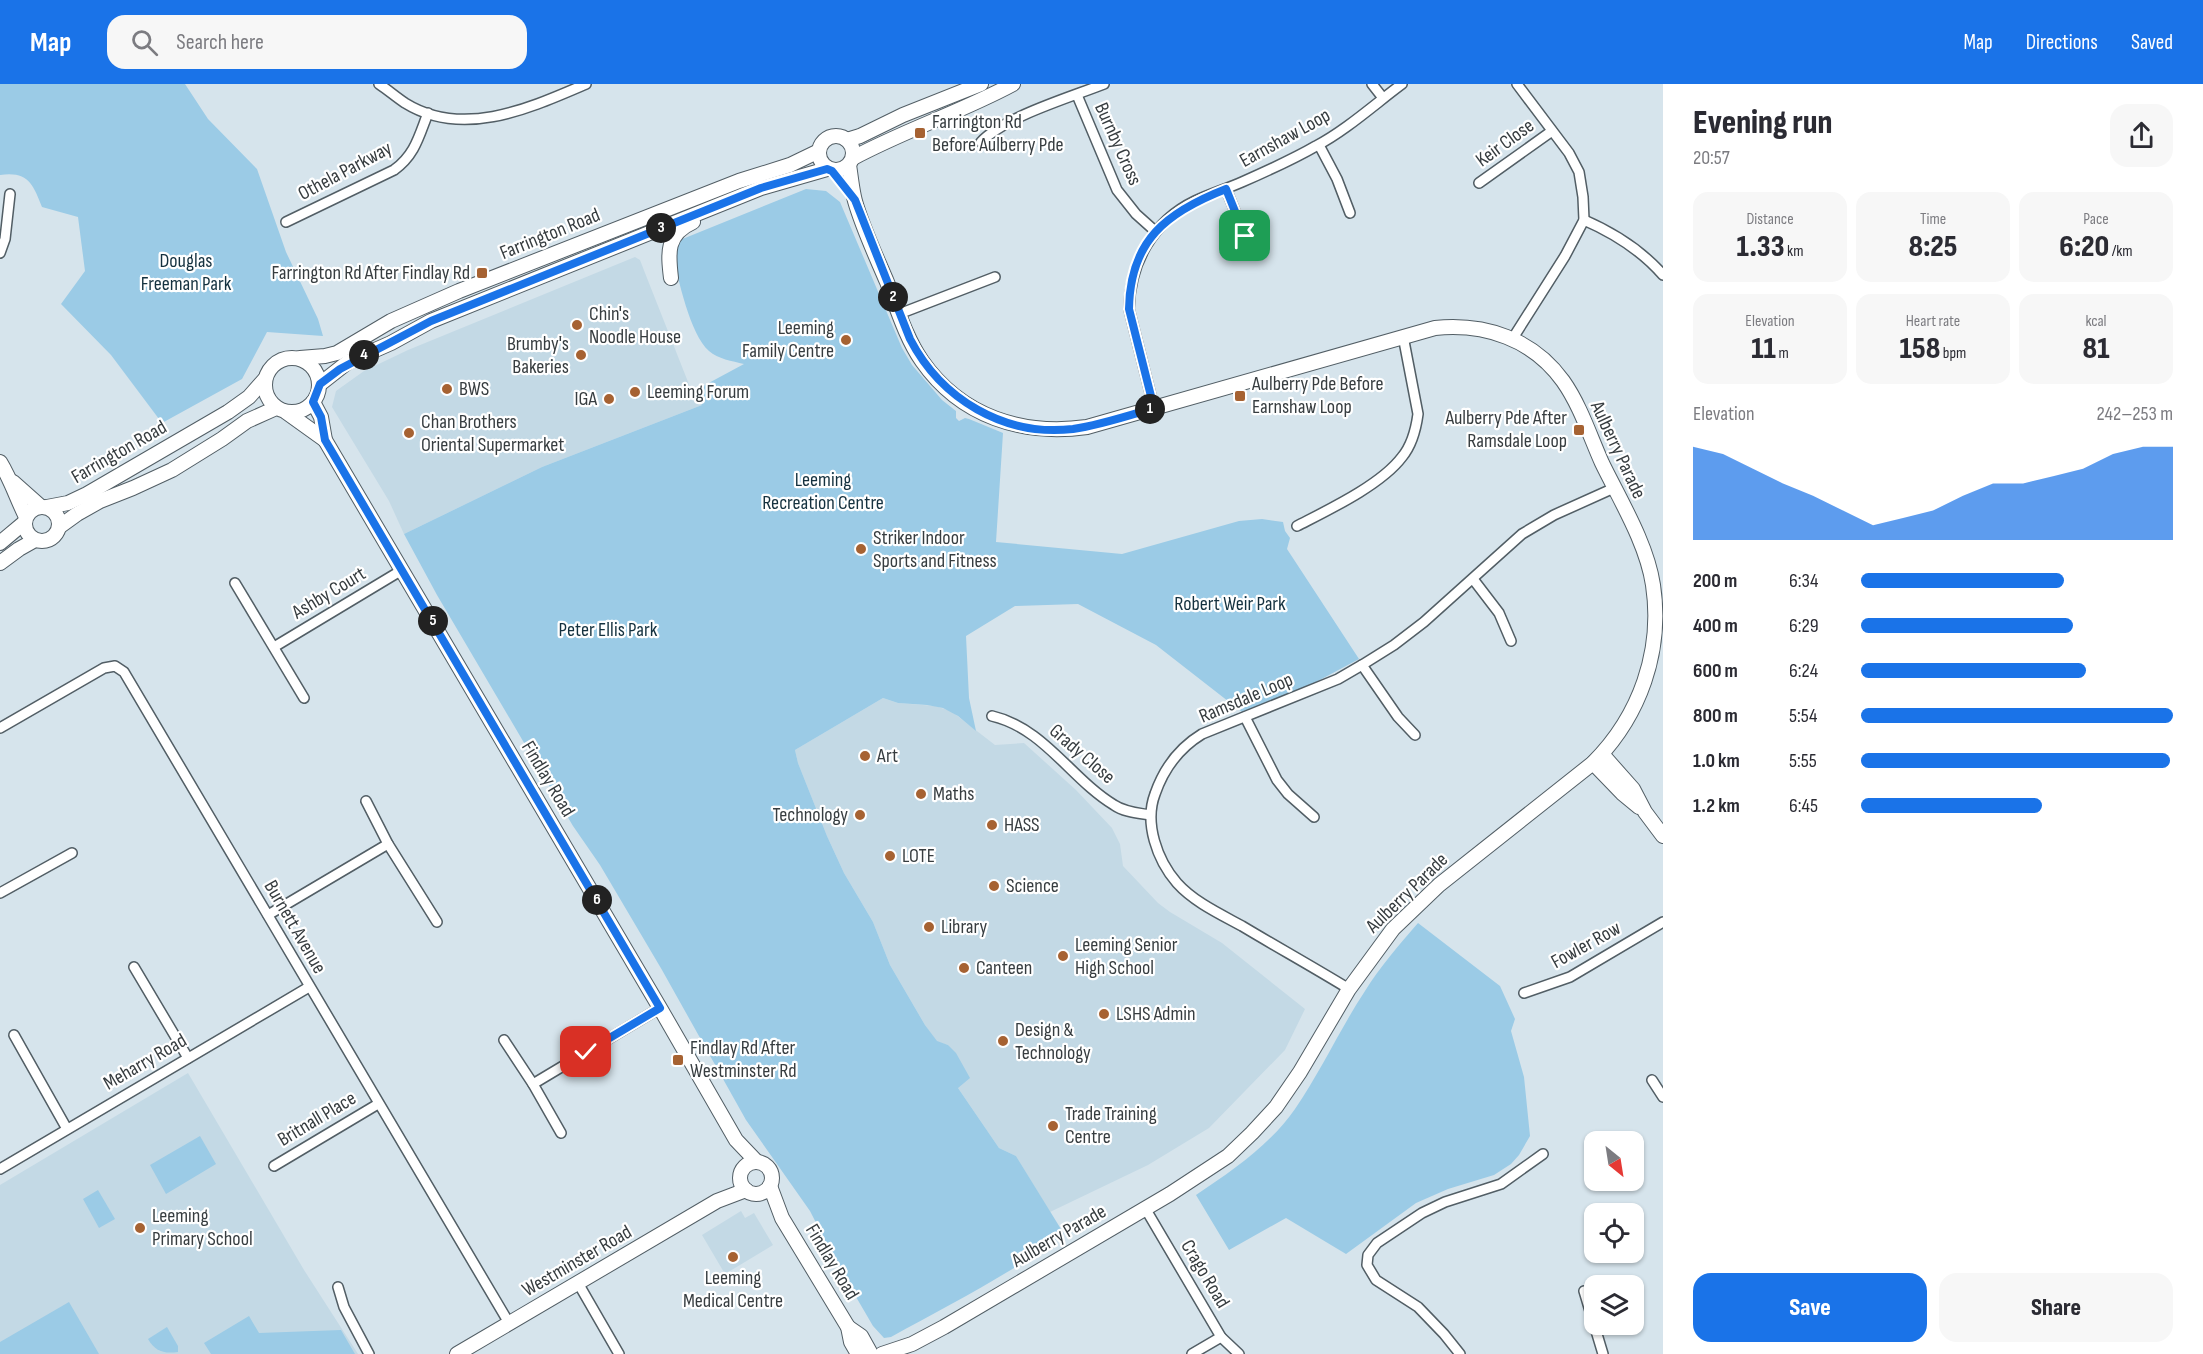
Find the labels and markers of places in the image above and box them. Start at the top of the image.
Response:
place label: Farrington Rd Before Aulberry Pde [932,110,1064,157]
marker: Farrington Rd Before Aulberry Pde [913,126,927,140]
pin [1219,210,1270,261]
pin: 3 [646,213,676,243]
place label: Farrington Rd After Findlay Rd [272,261,470,285]
marker: Farrington Rd After Findlay Rd [475,266,489,280]
pin: 2 [878,282,908,312]
place label: Chin's Noodle House [589,302,681,349]
place label: Leeming Family Centre [742,316,834,363]
marker: Chin's Noodle House [570,318,584,332]
place label: Brumby's Bakeries [507,332,569,379]
marker: Leeming Family Centre [839,333,853,347]
pin: 4 [349,340,379,370]
marker: Brumby's Bakeries [574,348,588,362]
place label: Aulberry Pde Before Earnshaw Loop [1251,372,1384,419]
place label: BWS [459,377,489,401]
place label: Leeming Forum [647,380,749,404]
marker: BWS [440,382,454,396]
marker: Leeming Forum [628,385,642,399]
place label: IGA [574,387,597,411]
marker: Aulberry Pde Before Earnshaw Loop [1233,389,1247,403]
marker: IGA [602,392,616,406]
pin: 1 [1135,394,1165,424]
place label: Aulberry Pde After Ramsdale Loop [1444,406,1567,453]
place label: Chan Brothers Oriental Supermarket [421,410,564,457]
marker: Aulberry Pde After Ramsdale Loop [1572,423,1586,437]
marker: Chan Brothers Oriental Supermarket [402,426,416,440]
place label: Striker Indoor Sports and Fitness [873,526,997,573]
marker: Striker Indoor Sports and Fitness [854,542,868,556]
pin: 5 [418,606,448,636]
place label: Art [876,744,898,768]
marker: Art [858,749,872,763]
place label: Maths [933,782,974,806]
marker: Maths [914,787,928,801]
place label: Technology [772,803,848,827]
marker: Technology [853,808,867,822]
place label: HASS [1004,813,1040,837]
marker: HASS [985,818,999,832]
place label: LOTE [902,844,935,868]
marker: LOTE [883,849,897,863]
place label: Science [1006,874,1059,898]
marker: Science [987,879,1001,893]
pin: 6 [582,885,612,915]
place label: Library [941,915,987,939]
marker: Library [922,920,936,934]
place label: Leeming Senior High School [1075,933,1178,980]
marker: Leeming Senior High School [1056,949,1070,963]
place label: Canteen [976,956,1032,980]
marker: Canteen [957,961,971,975]
place label: LSHS Admin [1116,1002,1196,1026]
marker: LSHS Admin [1097,1007,1111,1021]
place label: Design & Technology [1015,1018,1091,1065]
pin [560,1026,611,1077]
marker: Design & Technology [996,1034,1010,1048]
place label: Findlay Rd After Westminster Rd [690,1036,797,1083]
marker: Findlay Rd After Westminster Rd [671,1053,685,1067]
place label: Trade Training Centre [1065,1102,1157,1149]
marker: Trade Training Centre [1046,1119,1060,1133]
place label: Leeming Primary School [152,1204,253,1251]
marker: Leeming Primary School [133,1221,147,1235]
marker: Leeming Medical Centre [726,1250,740,1264]
place label: Leeming Medical Centre [683,1266,783,1313]

